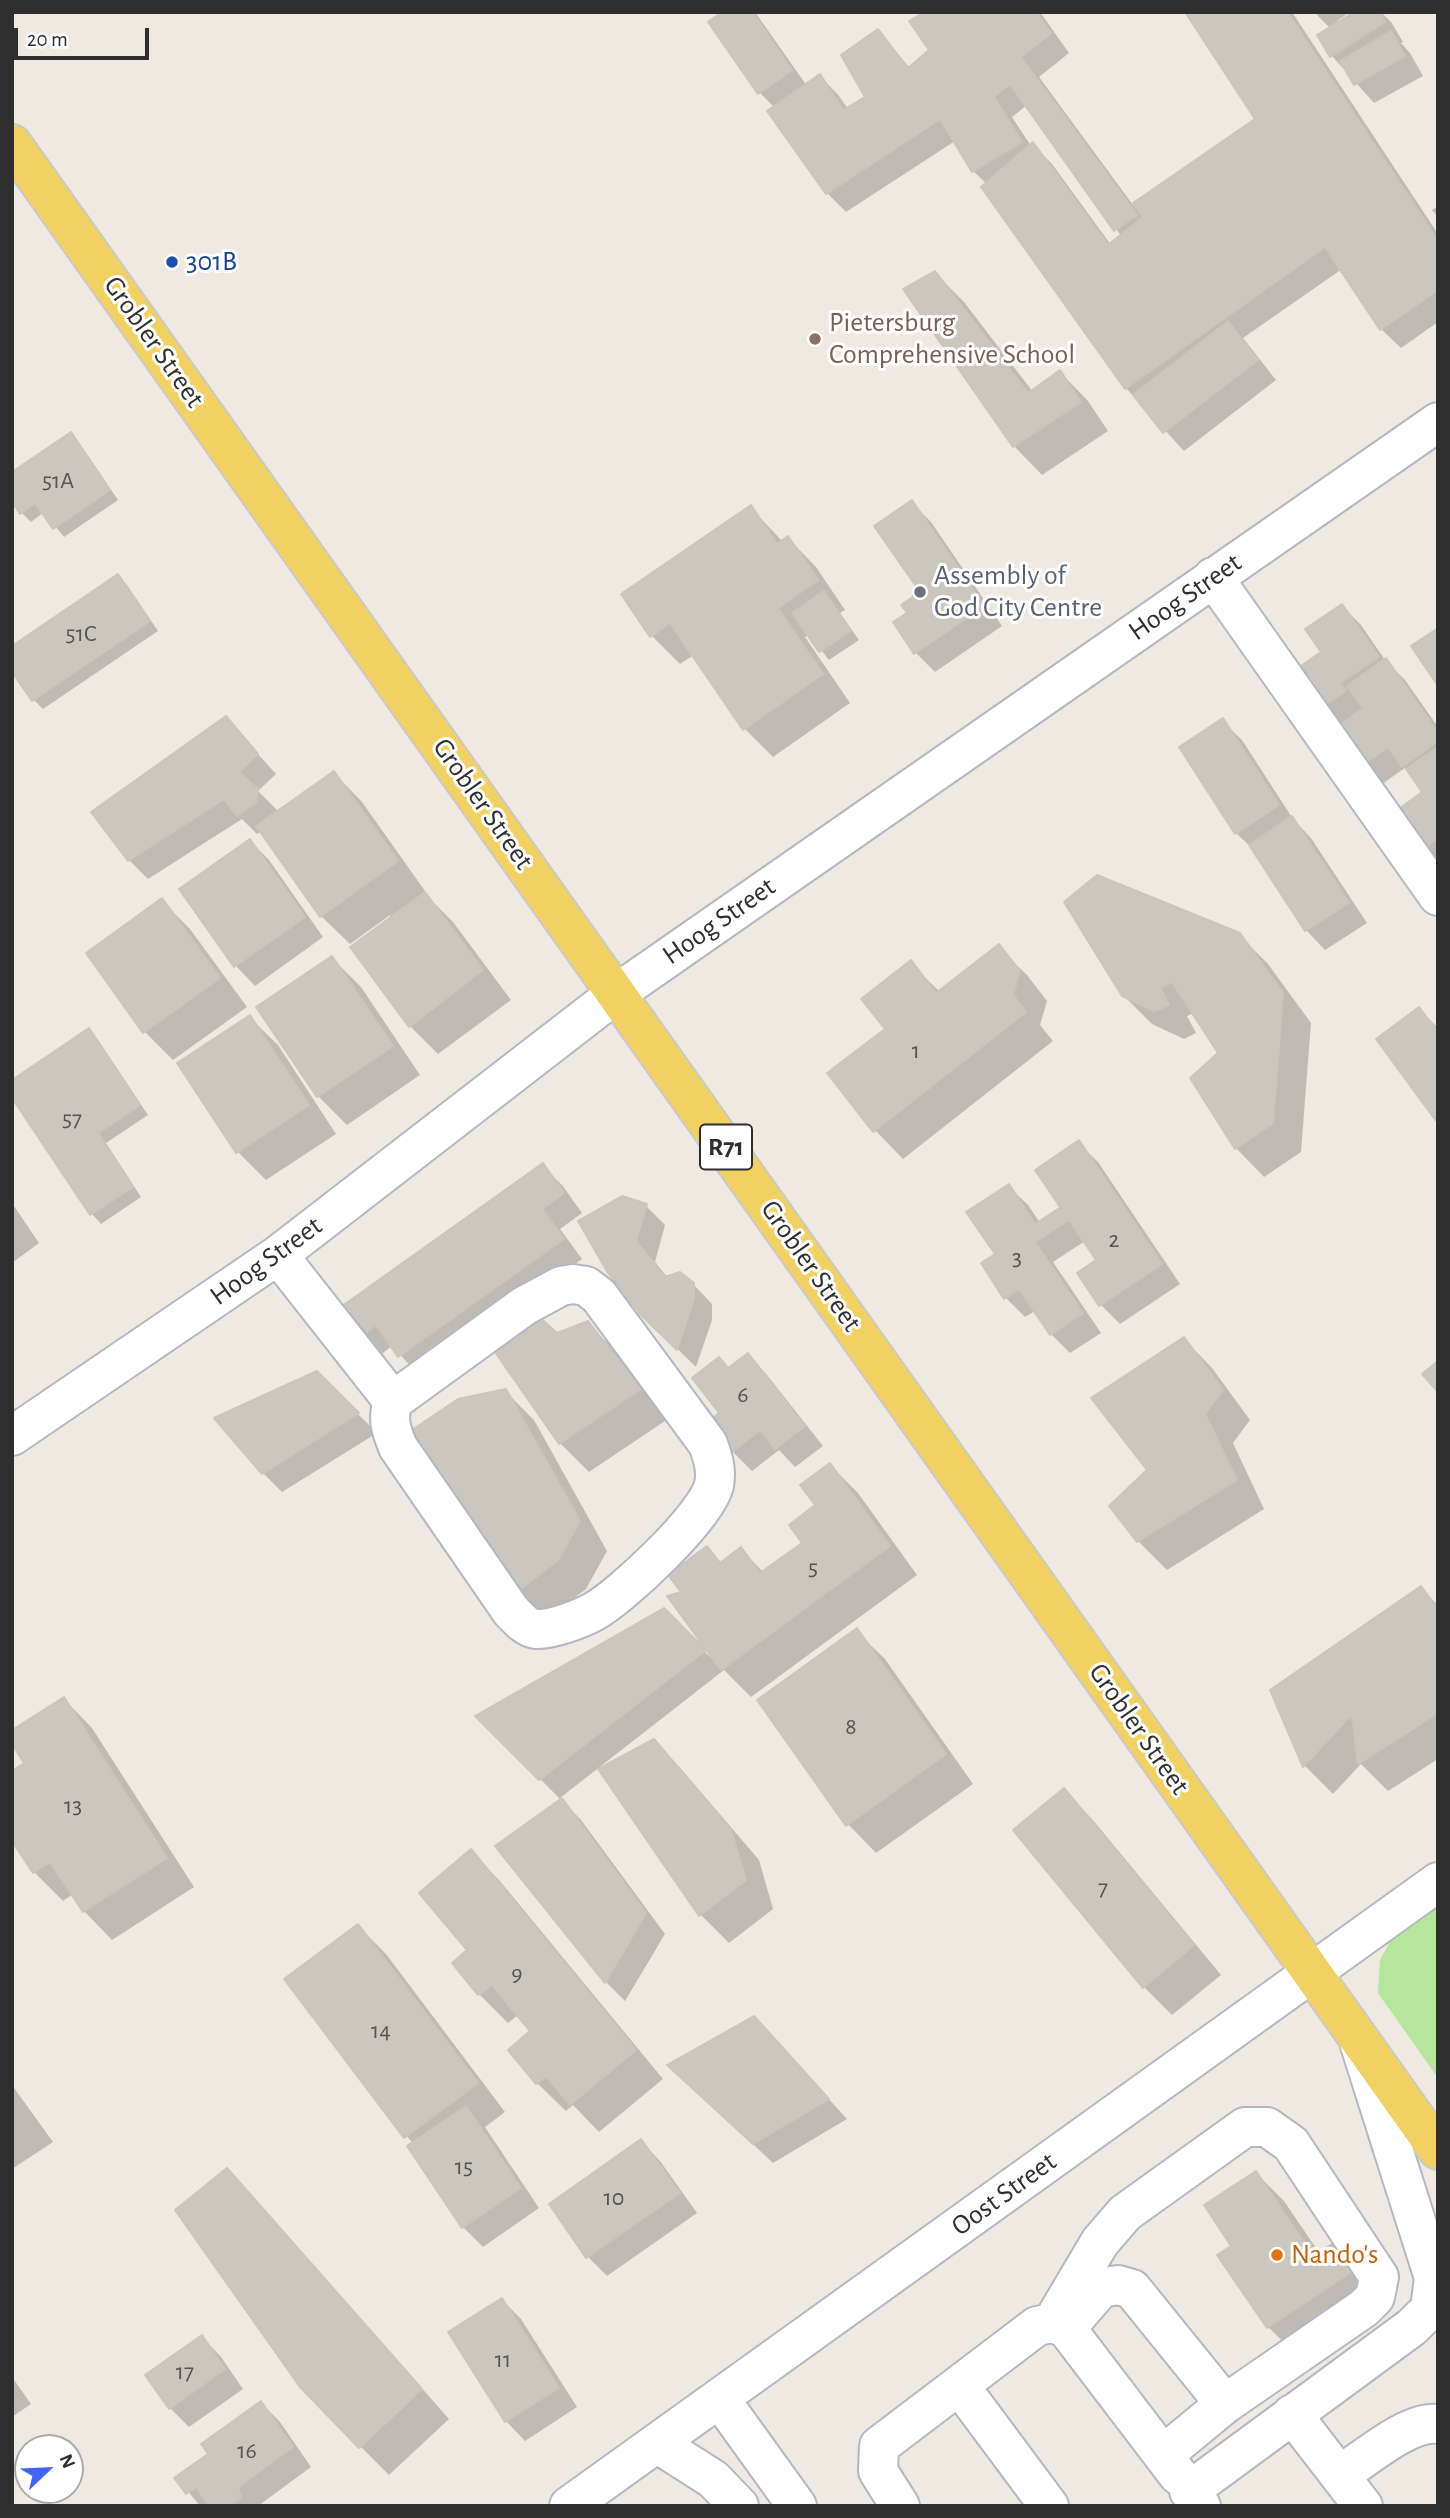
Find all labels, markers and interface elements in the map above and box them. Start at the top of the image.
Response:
scale bar [18,14,152,58]
text: 20 m [27,29,68,50]
place label: 301B [186,245,237,279]
marker: 301B [164,254,180,270]
street label: Grobler Street [96,270,212,414]
place label: Pietersburg Comprehensive School [829,306,1075,372]
marker: Pietersburg Comprehensive School [807,331,823,347]
house number: 51A [42,467,74,495]
street label: Hoog Street [1122,546,1248,648]
place label: Assembly of God City Centre [934,559,1102,625]
marker: Assembly of God City Centre [912,584,928,600]
house number: 51C [66,620,96,648]
street label: Grobler Street [425,732,541,876]
street label: Hoog Street [656,870,782,972]
house number: 1 [912,1037,920,1065]
house number: 57 [62,1105,82,1133]
road number: R71 [700,1124,752,1170]
street label: Grobler Street [753,1194,869,1338]
street label: Hoog Street [203,1209,329,1313]
house number: 2 [1109,1226,1119,1254]
house number: 3 [1012,1244,1022,1272]
house number: 6 [737,1381,749,1409]
house number: 5 [808,1554,818,1582]
street label: Grobler Street [1081,1657,1197,1801]
house number: 8 [845,1713,857,1741]
house number: 13 [64,1792,82,1820]
house number: 7 [1098,1874,1108,1902]
house number: 9 [511,1960,523,1988]
house number: 14 [371,2017,391,2045]
street label: Oost Street [945,2145,1063,2243]
house number: 15 [455,2153,473,2181]
house number: 10 [604,2184,624,2212]
place label: Nando's [1291,2238,1378,2272]
marker: Nando's [1269,2247,1285,2263]
house number: 11 [495,2346,511,2374]
house number: 17 [176,2358,194,2386]
north arrow [14,2434,84,2504]
house number: 16 [237,2437,257,2465]
text: N [56,2452,78,2471]

